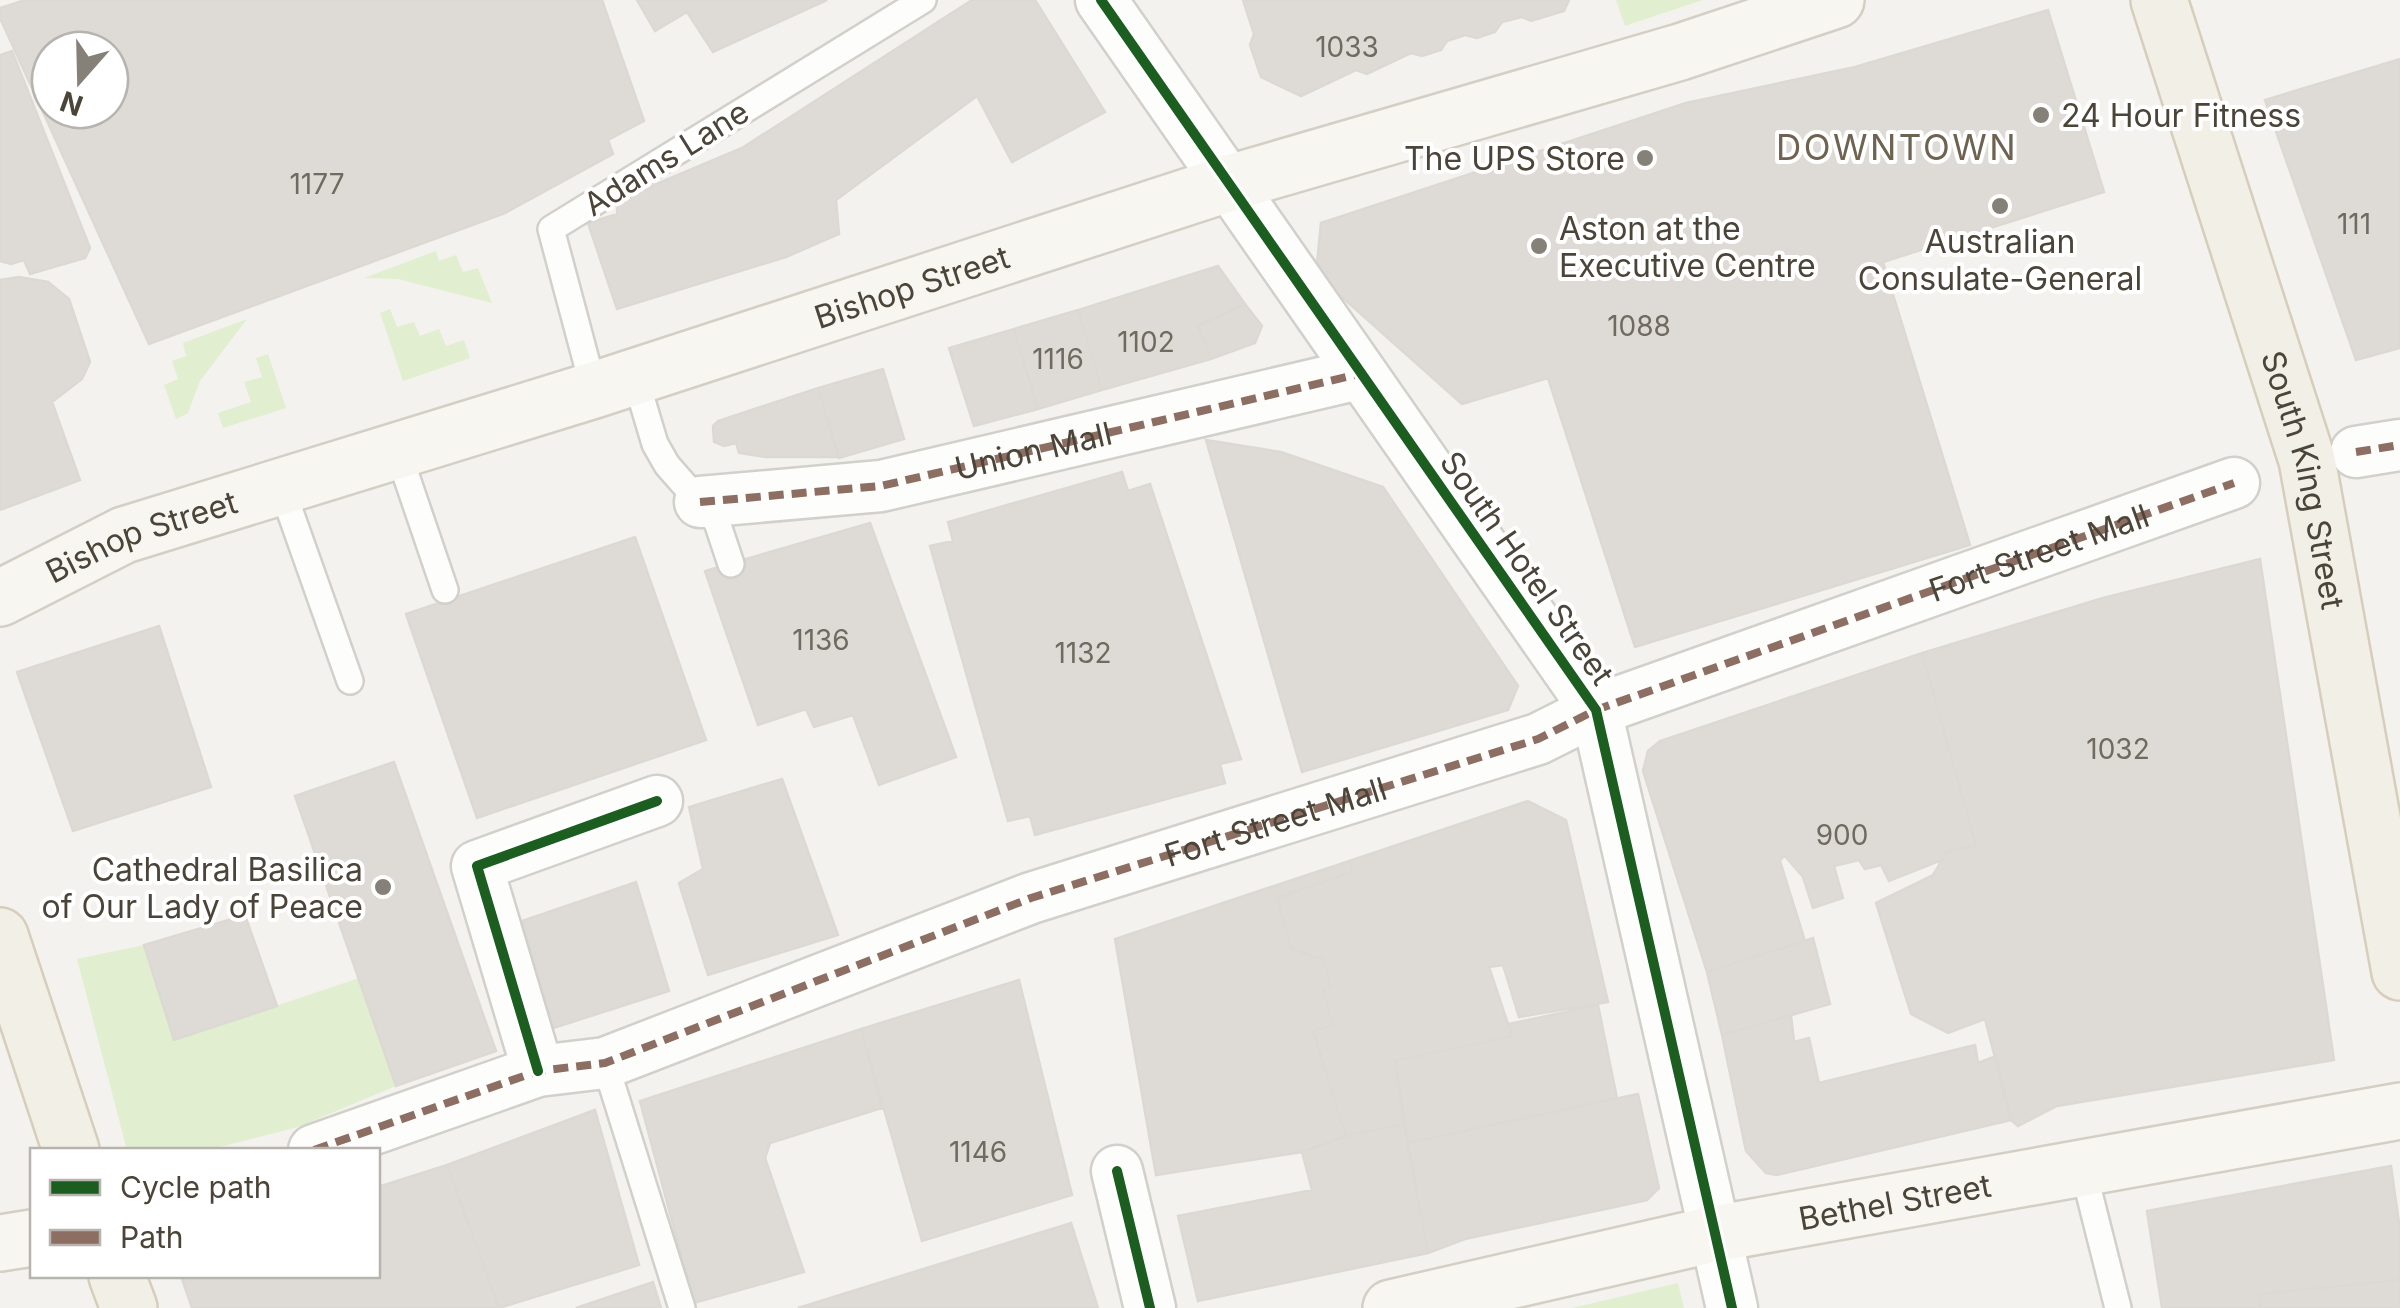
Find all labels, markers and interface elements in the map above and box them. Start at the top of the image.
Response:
north arrow [30,30,130,130]
house number: 1033 [1315,30,1379,64]
text: N [56,84,87,123]
street label: Adams Lane [576,92,756,224]
place label: 24 Hour Fitness [2061,96,2301,135]
marker: 24 Hour Fitness [2030,104,2052,126]
district label: DOWNTOWN [1776,126,2018,168]
place label: The UPS Store [1404,139,1625,178]
marker: The UPS Store [1634,147,1656,169]
house number: 1177 [289,167,345,201]
marker: Australian Consulate-General [1989,195,2011,217]
house number: 111 [2337,207,2371,241]
place label: Aston at the Executive Centre [1559,209,1816,285]
place label: Australian Consulate-General [1858,222,2142,298]
marker: Aston at the Executive Centre [1528,235,1550,257]
street label: Bishop Street [809,237,1014,337]
house number: 1088 [1607,309,1671,343]
house number: 1102 [1117,325,1175,359]
house number: 1116 [1032,342,1084,376]
street label: South King Street [2254,346,2353,612]
street label: Union Mall [951,413,1115,488]
street label: South Hotel Street [1432,444,1622,692]
street label: Bishop Street [39,482,242,591]
street label: Fort Street Mall [1924,495,2154,609]
house number: 1136 [792,623,850,657]
house number: 1132 [1054,636,1112,670]
house number: 1032 [2086,732,2150,766]
street label: Fort Street Mall [1160,768,1391,874]
house number: 900 [1816,818,1868,852]
place label: Cathedral Basilica of Our Lady of Peace [42,850,363,926]
marker: Cathedral Basilica of Our Lady of Peace [372,876,394,898]
house number: 1146 [949,1135,1007,1169]
legend [30,1148,380,1278]
street label: Bethel Street [1795,1165,1994,1238]
text: Cycle path [120,1169,272,1205]
text: Path [120,1219,184,1255]

